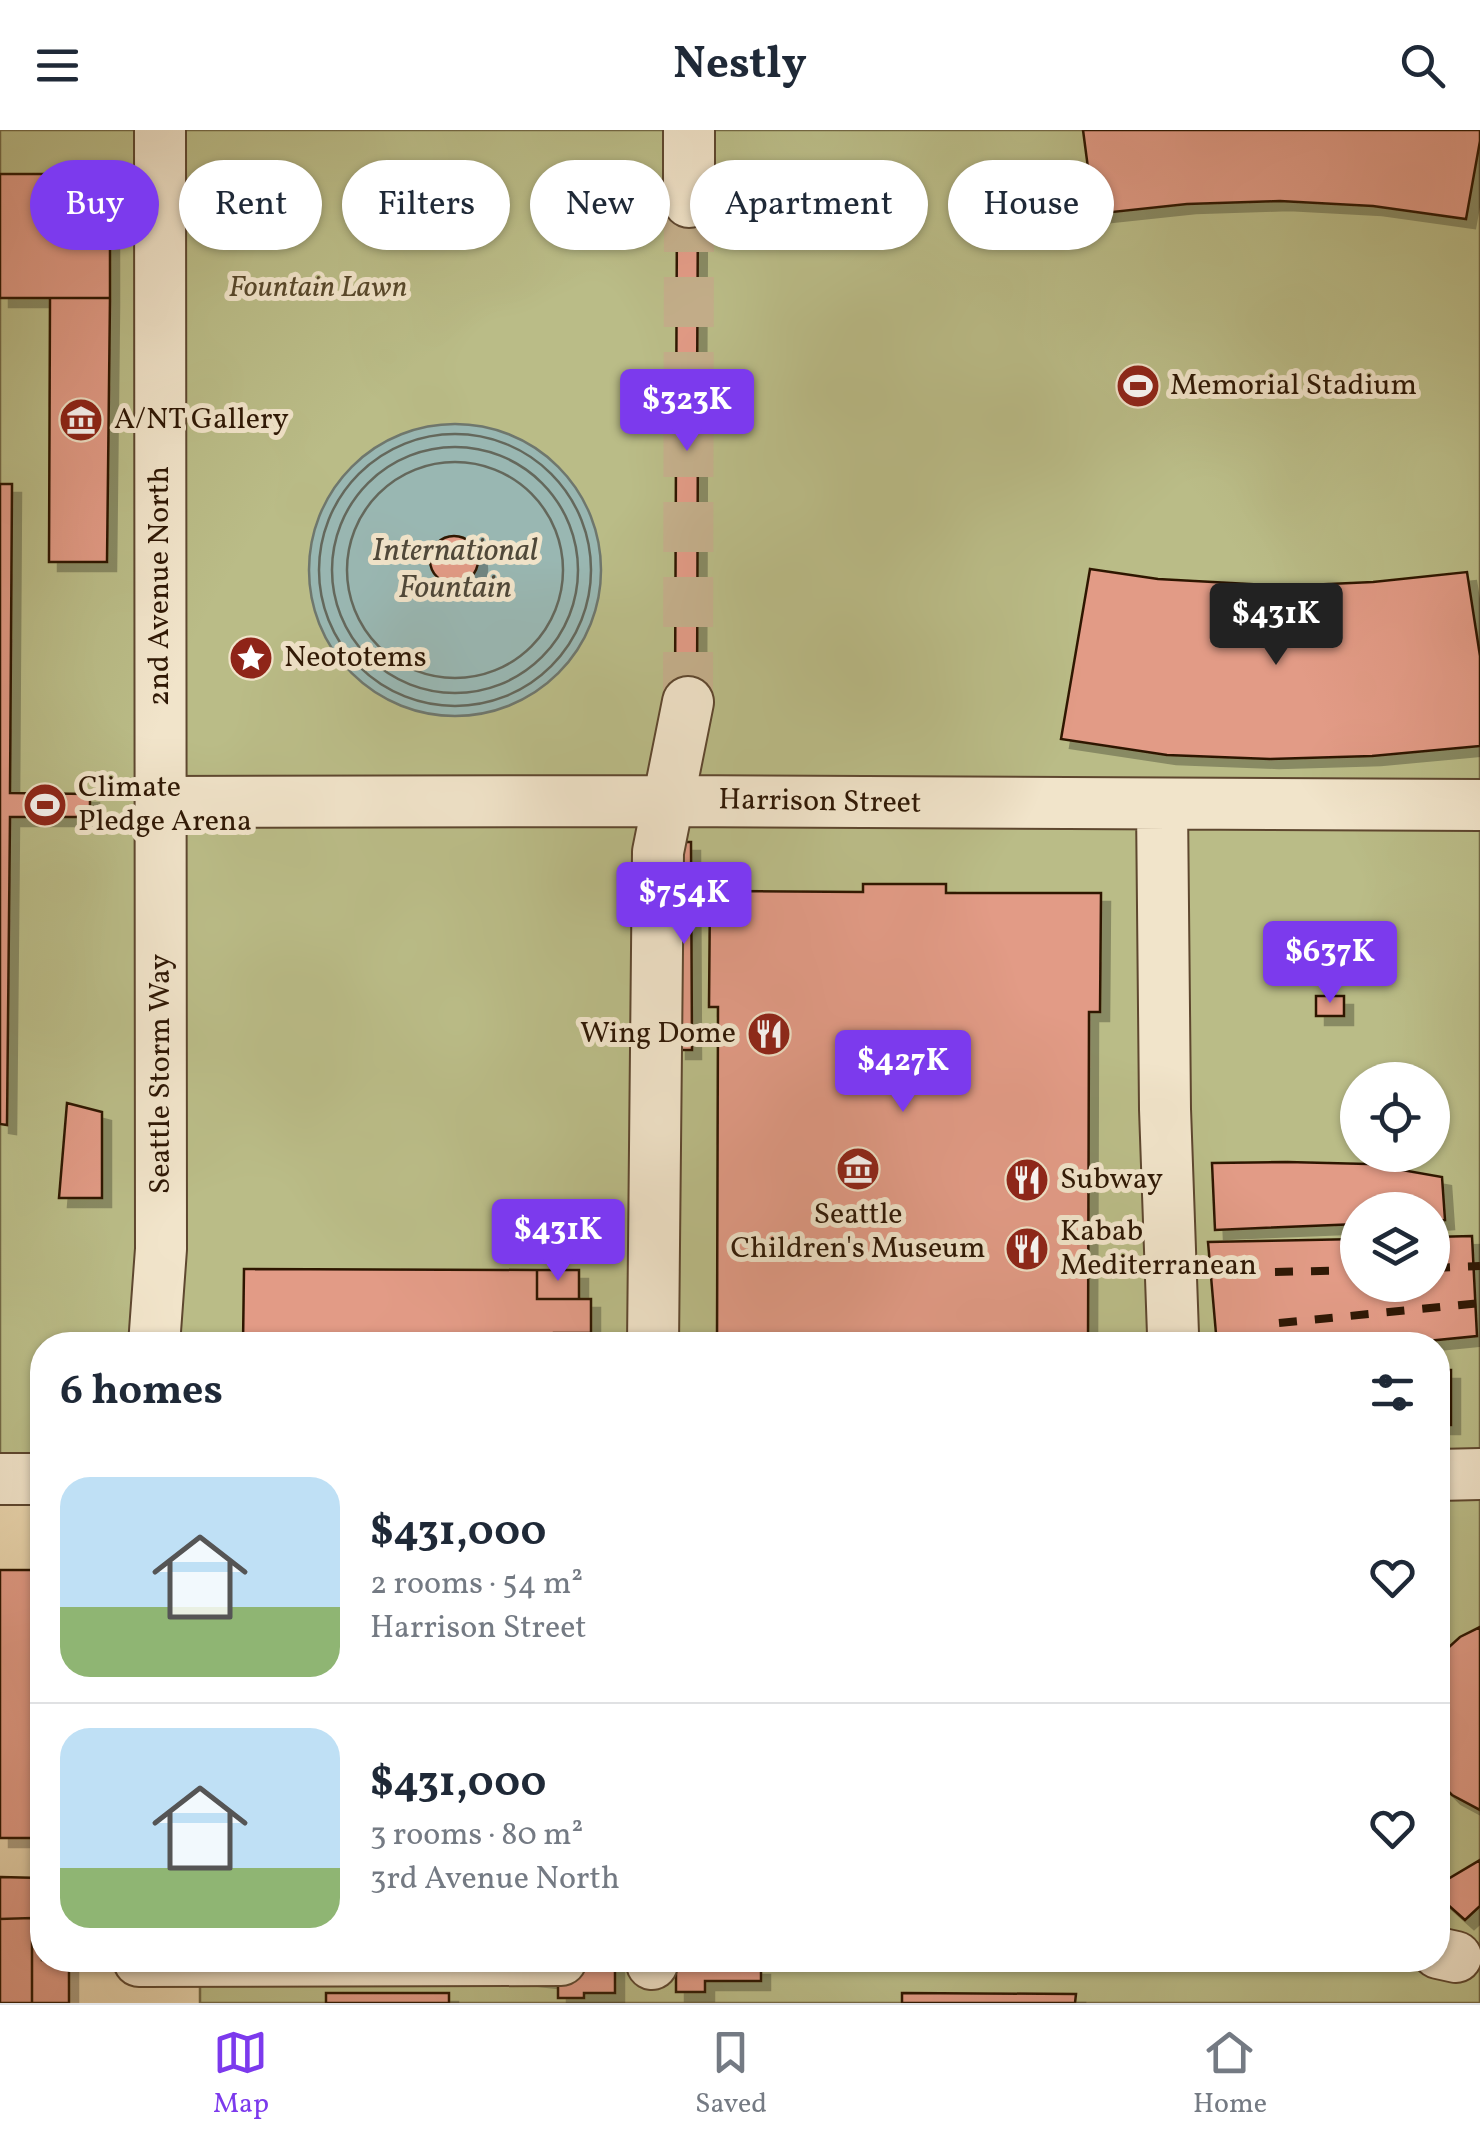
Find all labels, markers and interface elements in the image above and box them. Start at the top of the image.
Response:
text: Nestly [673,34,807,97]
icon: menu [30,38,85,93]
icon: search [1395,38,1450,93]
chip: Buy [30,160,159,250]
chip: Rent [179,160,322,250]
chip: Filters [342,160,510,250]
chip: New [530,160,670,250]
chip: Apartment [690,160,928,250]
chip: House [948,160,1114,250]
park label: Fountain Lawn [229,267,407,309]
sports icon: Memorial Stadium [1115,363,1161,409]
place label: Memorial Stadium [1170,365,1417,407]
pin: $323K [617,369,757,454]
text: $323K [642,379,732,423]
museum icon: A/NT Gallery [58,397,104,443]
place label: A/NT Gallery [114,399,289,441]
street label: 2nd Avenue North [139,466,181,706]
water label: International Fountain [372,530,538,611]
pin: $431K [1206,583,1346,668]
text: $431K [1232,593,1320,637]
place icon: Neototems [228,635,274,681]
place label: Neototems [284,637,426,679]
place label: Climate Pledge Arena [78,767,252,843]
street label: Harrison Street [718,779,922,825]
sports icon: Climate Pledge Arena [22,782,68,828]
pin: $754K [614,862,754,947]
text: $754K [638,872,730,916]
pin: $637K [1260,921,1400,1006]
text: $637K [1285,931,1375,975]
street label: Seattle Storm Way [140,954,182,1194]
restaurant icon: Wing Dome [746,1011,792,1057]
place label: Wing Dome [580,1013,736,1055]
pin: $427K [833,1030,973,1115]
text: $427K [857,1040,949,1084]
map controls [1340,1062,1450,1302]
button: locate [1340,1062,1450,1172]
museum icon: Seattle Children's Museum [835,1146,881,1192]
restaurant icon: Subway [1004,1157,1050,1203]
place label: Subway [1060,1159,1163,1201]
button: layers [1340,1192,1450,1302]
place label: Seattle Children's Museum [730,1194,986,1270]
pin: $431K [488,1199,628,1284]
text: $431K [514,1209,602,1253]
place label: Kabab Mediterranean [1060,1211,1257,1287]
restaurant icon: Kabab Mediterranean [1004,1226,1050,1272]
text: 6 homes [60,1363,223,1422]
icon: filters [1365,1365,1420,1420]
text: $431,000 [370,1504,546,1563]
icon: home [140,1517,260,1637]
icon: heart [1365,1550,1420,1605]
text: 2 rooms · 54 m² [370,1563,583,1607]
text: Harrison Street [370,1607,587,1651]
text: $431,000 [370,1755,546,1814]
icon: home [140,1768,260,1888]
icon: heart [1365,1801,1420,1856]
text: 3 rooms · 80 m² [370,1814,583,1858]
text: 3rd Avenue North [370,1858,620,1902]
tab: Map [213,2025,269,2124]
tab: Saved [695,2025,767,2124]
tab: Home [1193,2025,1267,2124]

